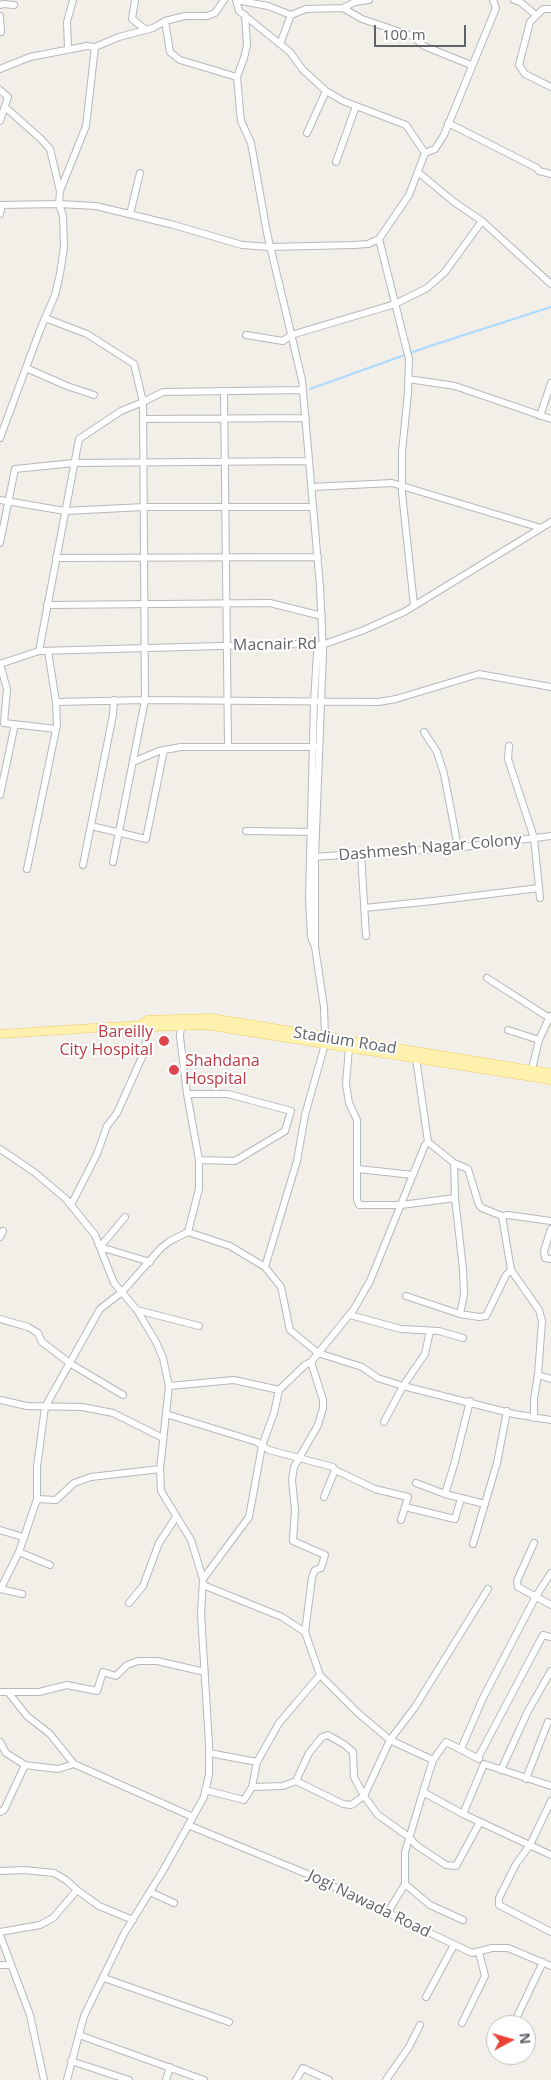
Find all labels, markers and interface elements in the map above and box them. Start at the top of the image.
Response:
scale bar [376,15,468,47]
text: 100 m [382,24,426,44]
street label: Macnair Rd [233,635,317,655]
street label: Dashmesh Nagar Colony [338,830,522,866]
place label: Bareilly City Hospital [60,1022,153,1060]
street label: Stadium Road [292,1023,398,1059]
marker: Bareilly City Hospital [157,1034,171,1048]
place label: Shahdana Hospital [185,1051,260,1089]
marker: Shahdana Hospital [167,1063,181,1077]
street label: Jogi Nawada Road [305,1866,433,1942]
north arrow [486,2015,536,2065]
text: N [515,2032,535,2045]

